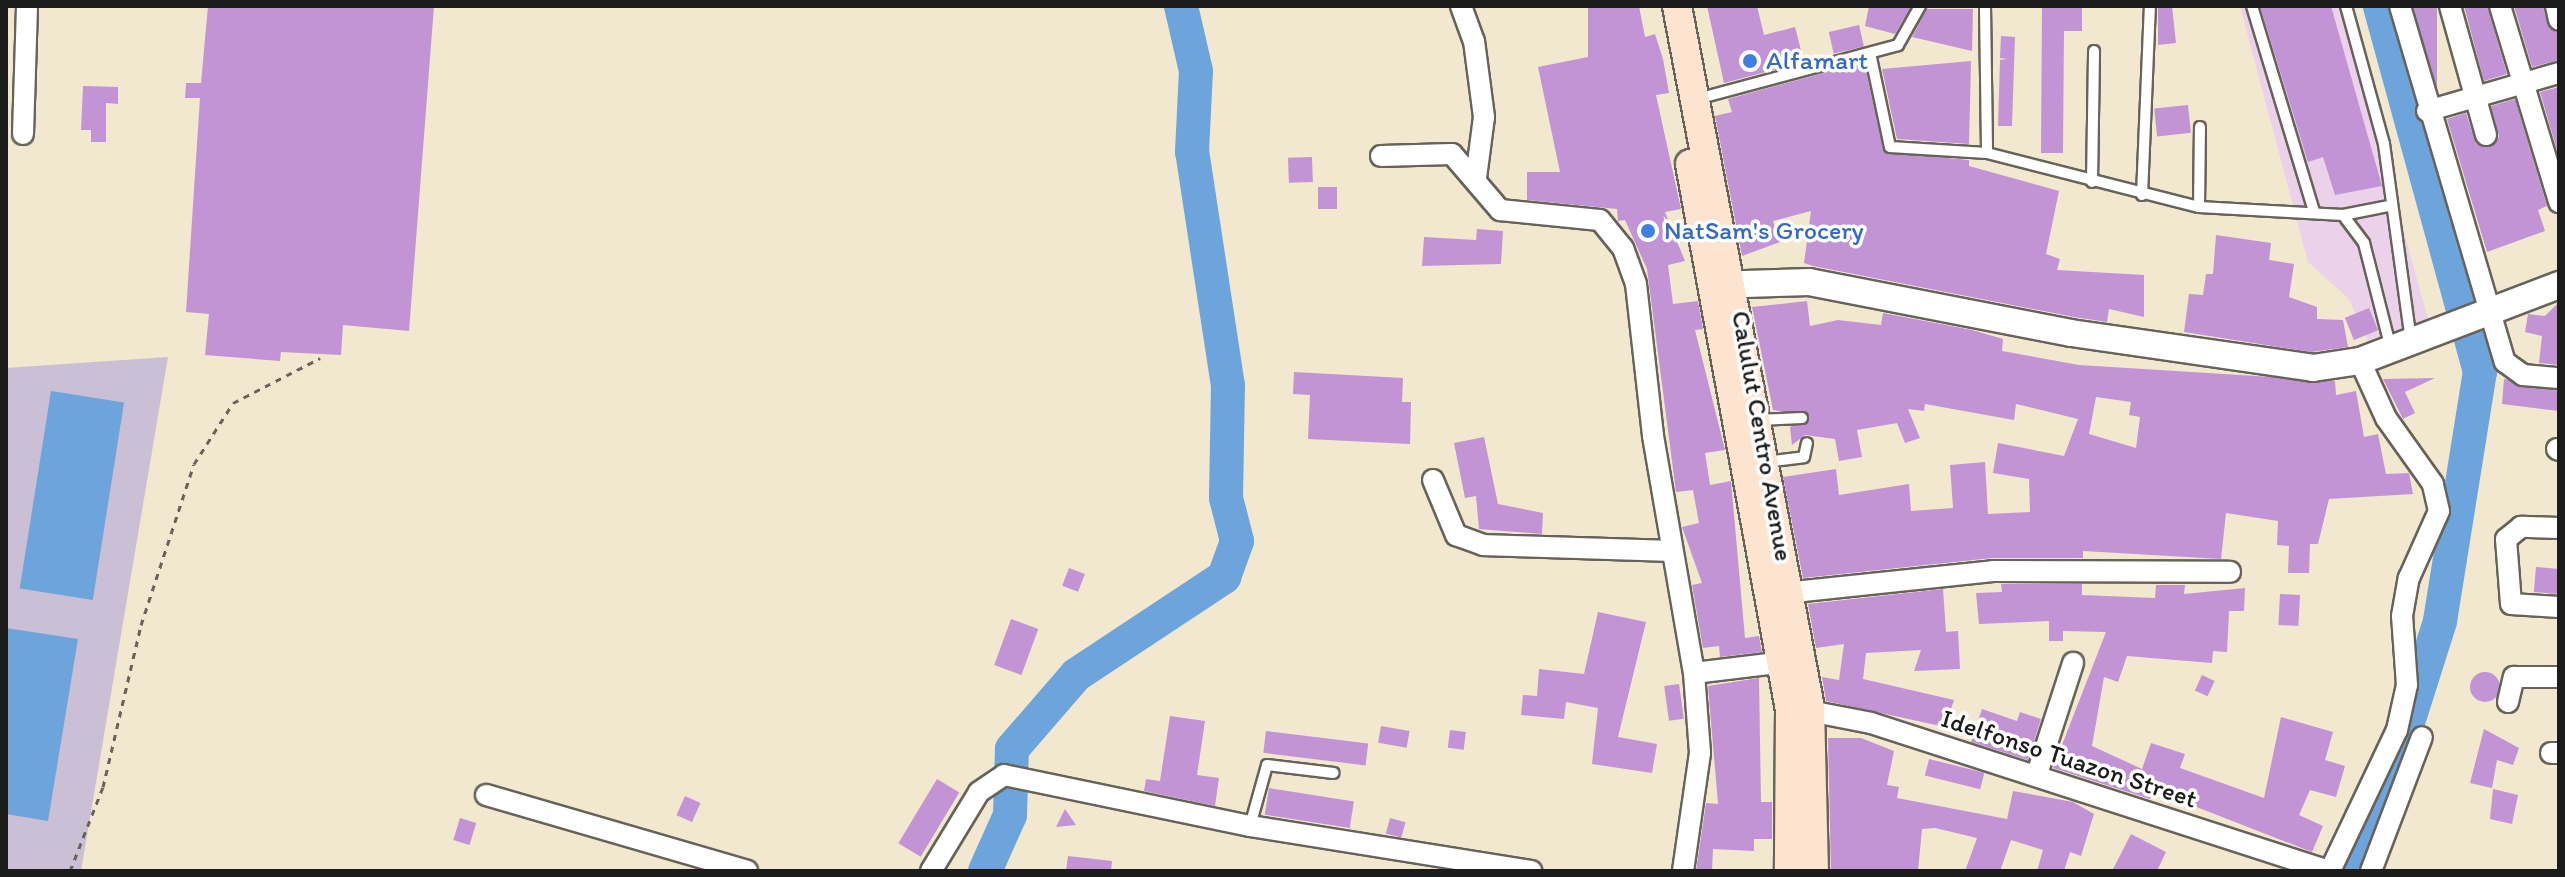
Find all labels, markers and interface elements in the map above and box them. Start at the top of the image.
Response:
place label: Alfamart [1766,45,1868,77]
marker: Alfamart [1741,52,1759,70]
place label: NatSam's Grocery [1664,215,1864,247]
marker: NatSam's Grocery [1639,222,1657,240]
street label: Calulut Centro Avenue [1725,308,1799,564]
street label: Idelfonso Tuazon Street [1938,703,2200,815]

